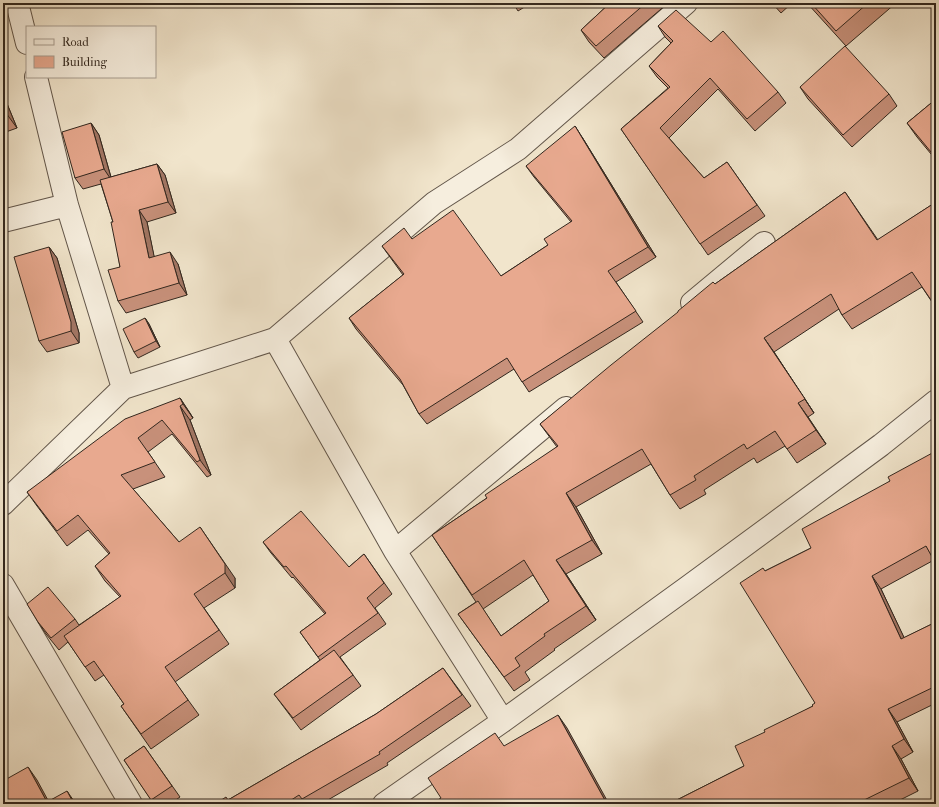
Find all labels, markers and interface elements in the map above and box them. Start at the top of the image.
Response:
legend [26,26,156,78]
text: Road [62,35,89,49]
text: Building [62,55,107,69]

